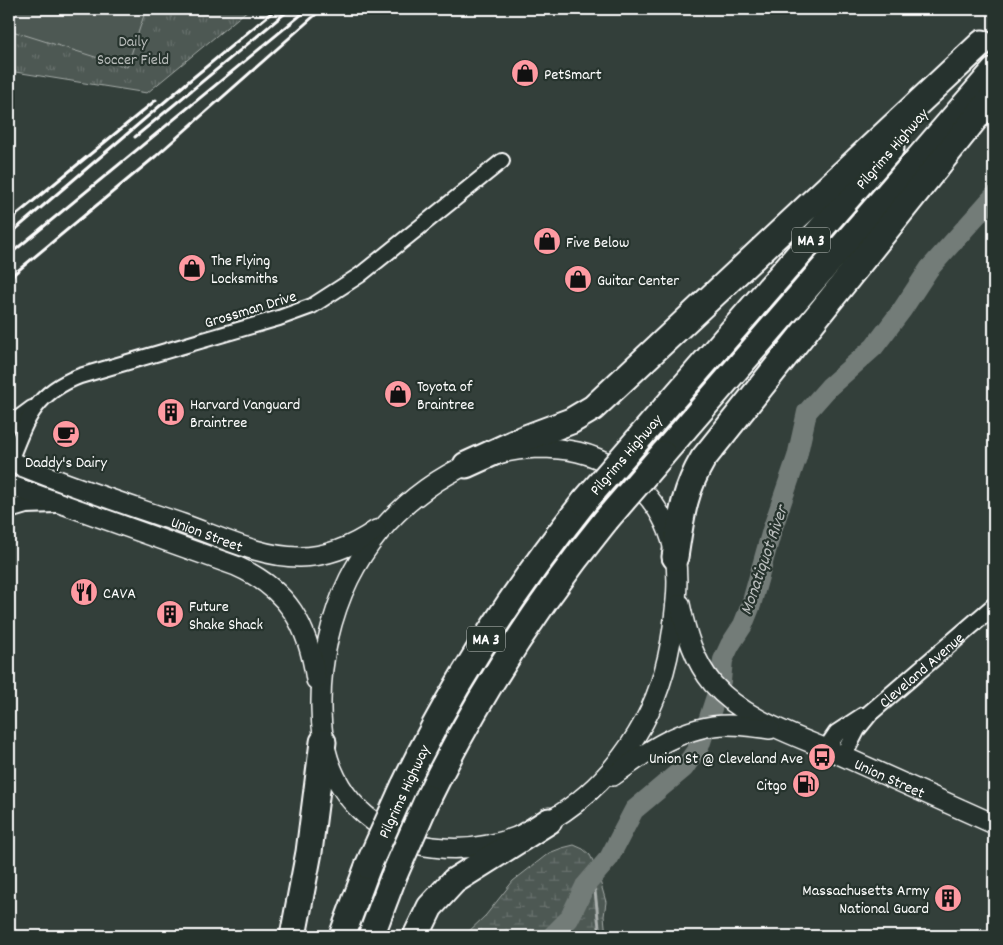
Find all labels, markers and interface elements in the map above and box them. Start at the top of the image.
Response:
park label: Daily Soccer Field [97,31,169,72]
shop icon: PetSmart [510,58,540,88]
place label: PetSmart [544,64,602,87]
street label: Pilgrims Highway [851,104,935,195]
shop icon: Five Below [532,226,562,256]
road number: MA 3 [792,228,830,252]
place label: Five Below [566,232,629,255]
place label: The Flying Locksmiths [211,250,279,291]
shop icon: The Flying Locksmiths [177,253,207,283]
shop icon: Guitar Center [563,264,593,294]
place label: Guitar Center [597,270,679,293]
street label: Grossman Drive [202,286,300,335]
place label: Toyota of Braintree [417,376,474,417]
shop icon: Toyota of Braintree [383,379,413,409]
place label: Harvard Vanguard Braintree [190,394,300,435]
building icon: Harvard Vanguard Braintree [156,397,186,427]
street label: Pilgrims Highway [585,410,669,501]
cafe icon: Daddy's Dairy [51,419,81,449]
place label: Daddy's Dairy [25,452,107,475]
water label: Monatiquot River [735,501,796,619]
street label: Union Street [167,512,246,559]
restaurant icon: CAVA [69,577,99,607]
place label: CAVA [103,583,136,606]
place label: Future Shake Shack [189,596,263,637]
building icon: Future Shake Shack [155,599,185,629]
road number: MA 3 [467,626,505,652]
street label: Cleveland Avenue [875,628,970,715]
street label: Pilgrims Highway [373,741,437,843]
bus stop icon: Union St @ Cleveland Ave [807,742,837,772]
place label: Union St @ Cleveland Ave [649,748,803,771]
street label: Union Street [850,754,928,806]
fuel station icon: Citgo [791,769,821,799]
place label: Citgo [756,775,787,798]
place label: Massachusetts Army National Guard [802,880,930,921]
building icon: Massachusetts Army National Guard [933,883,963,913]

